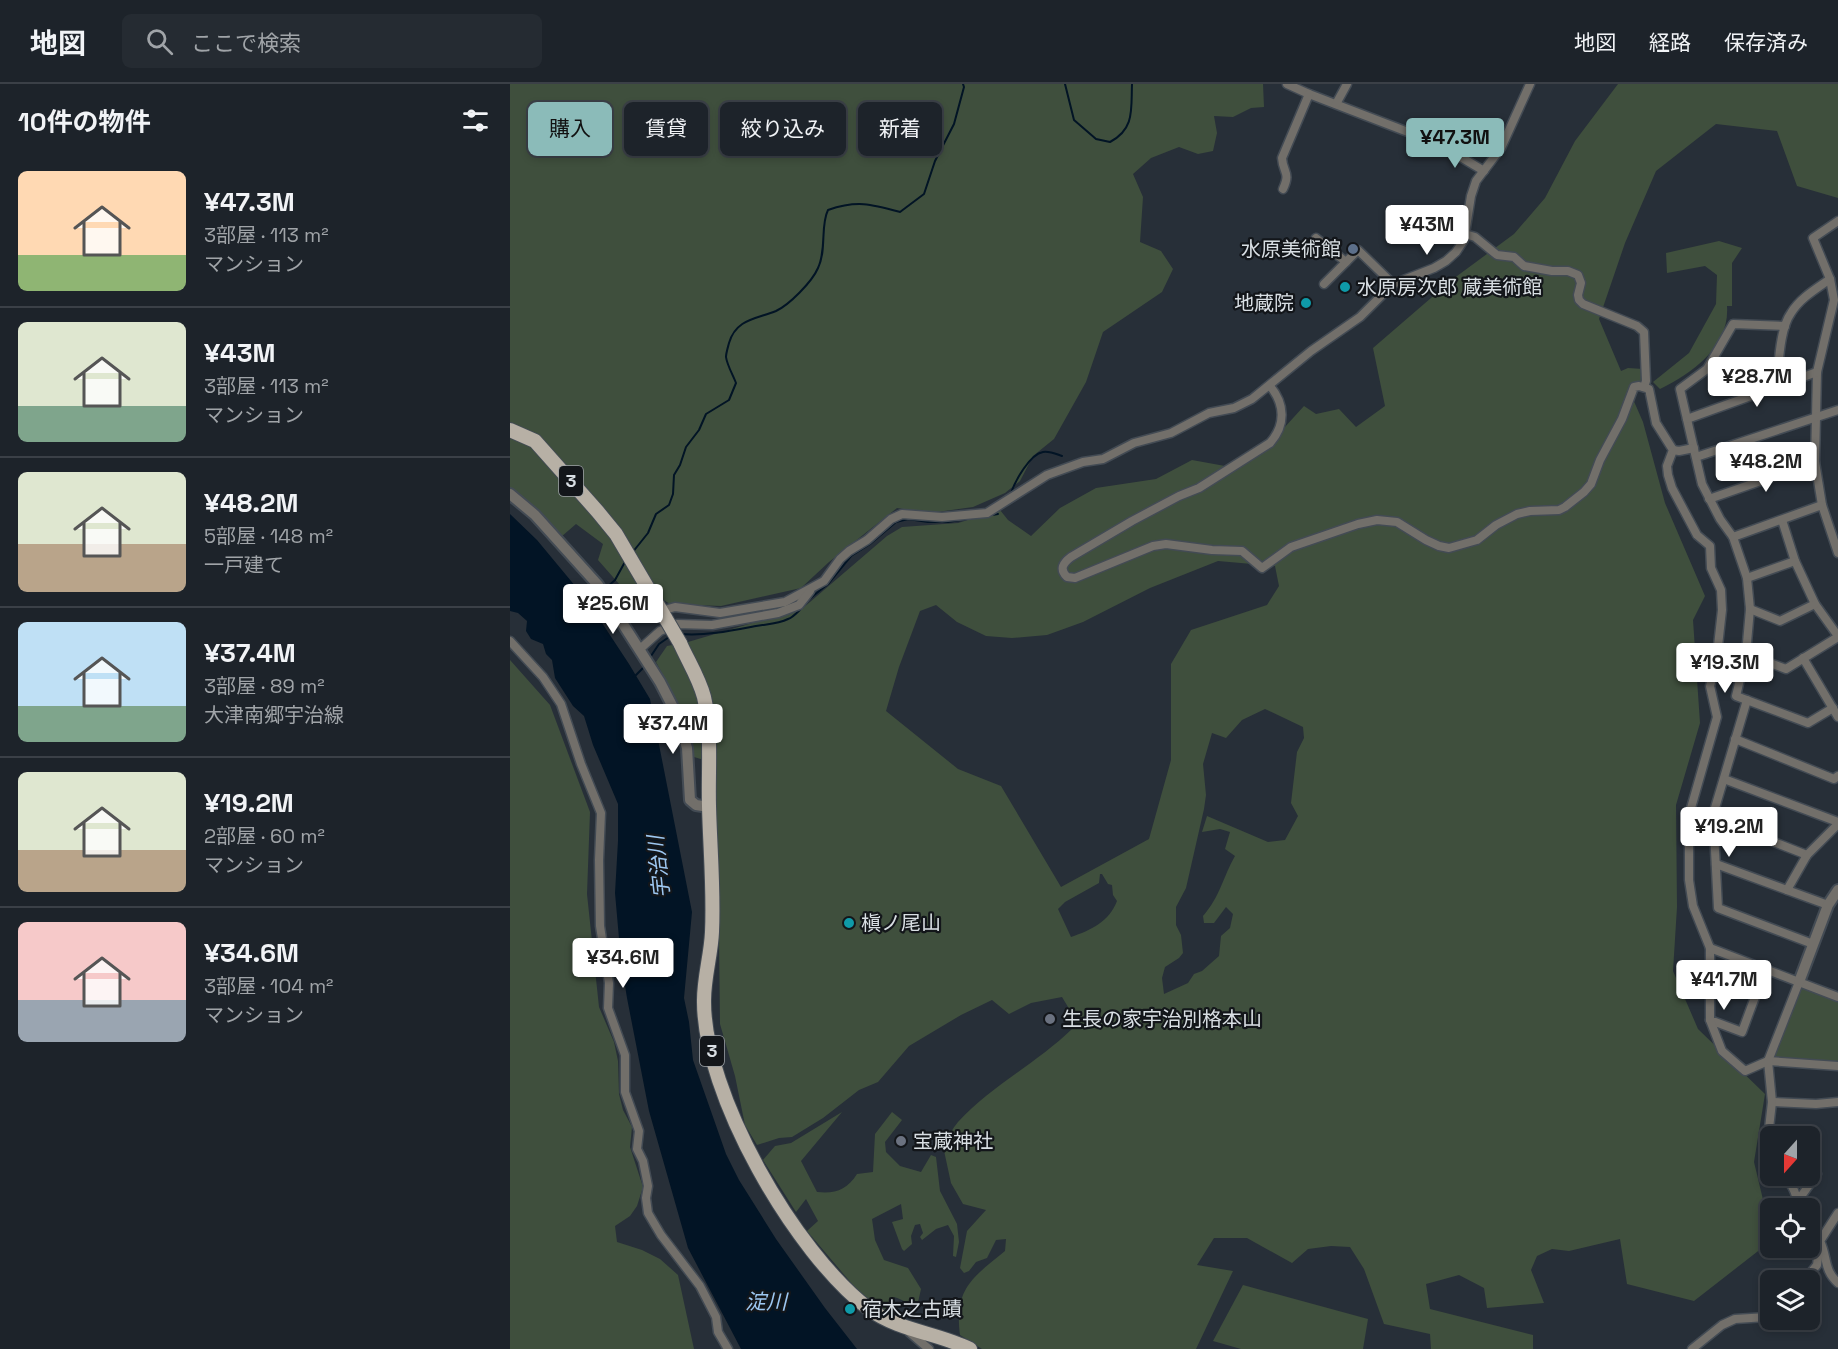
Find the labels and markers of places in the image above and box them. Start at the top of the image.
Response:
pin: ¥47.3M [1406,118,1504,169]
pin: ¥43M [1391,205,1463,256]
place label: 水原美術館 [1241,236,1341,262]
marker: 水原美術館 [1346,242,1360,256]
place label: 水原房次郎 蔵美術館 [1357,274,1542,300]
marker: 水原房次郎 蔵美術館 [1338,280,1352,294]
place label: 地蔵院 [1234,290,1294,316]
marker: 地蔵院 [1299,296,1313,310]
pin: ¥28.7M [1708,357,1806,408]
pin: ¥48.2M [1717,442,1815,493]
pin: ¥25.6M [564,584,662,635]
pin: ¥19.3M [1676,643,1774,694]
pin: ¥37.4M [624,704,722,755]
pin: ¥19.2M [1680,807,1778,858]
place label: 槇ノ尾山 [861,910,941,936]
marker: 槇ノ尾山 [842,916,856,930]
pin: ¥34.6M [574,938,672,989]
pin: ¥41.7M [1675,960,1773,1011]
place label: 生長の家宇治別格本山 [1062,1006,1262,1032]
marker: 生長の家宇治別格本山 [1043,1012,1057,1026]
place label: 宝蔵神社 [913,1128,993,1154]
marker: 宝蔵神社 [894,1134,908,1148]
place label: 宿木之古蹟 [862,1296,962,1322]
marker: 宿木之古蹟 [843,1302,857,1316]

